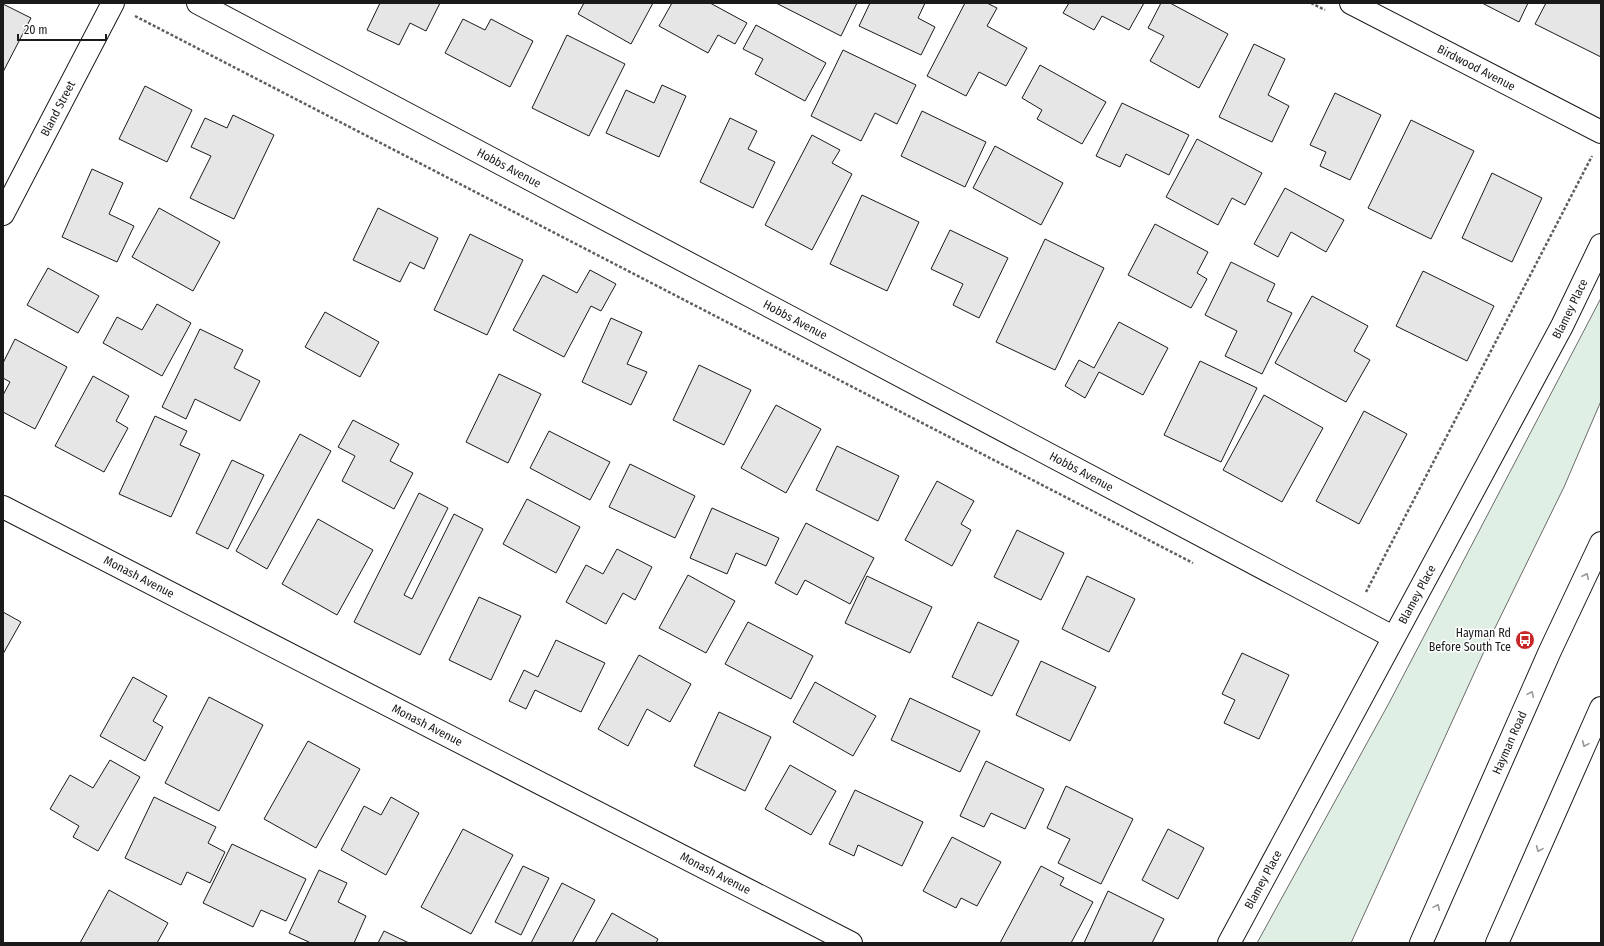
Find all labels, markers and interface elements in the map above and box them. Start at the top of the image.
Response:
scale bar [18,16,106,42]
text: 20 m [24,23,48,37]
street label: Birdwood Avenue [1435,42,1518,94]
street label: Bland Street [38,78,78,139]
street label: Hobbs Avenue [475,145,543,191]
street label: Blamey Place [1549,277,1591,341]
street label: Hobbs Avenue [761,297,830,343]
street label: Hobbs Avenue [1047,449,1116,494]
street label: Monash Avenue [101,553,177,601]
street label: Blamey Place [1396,563,1439,626]
one-way arrow [1581,572,1589,579]
place label: Hayman Rd Before South Tce [1429,626,1511,654]
bus stop icon: Hayman Rd Before South Tce [1514,629,1536,651]
one-way arrow [1526,690,1534,698]
street label: Monash Avenue [390,701,465,749]
street label: Hayman Road [1489,709,1530,776]
one-way arrow [1582,741,1590,748]
one-way arrow [1536,845,1544,852]
street label: Blamey Place [1242,848,1285,912]
street label: Monash Avenue [678,849,753,897]
one-way arrow [1432,904,1440,911]

